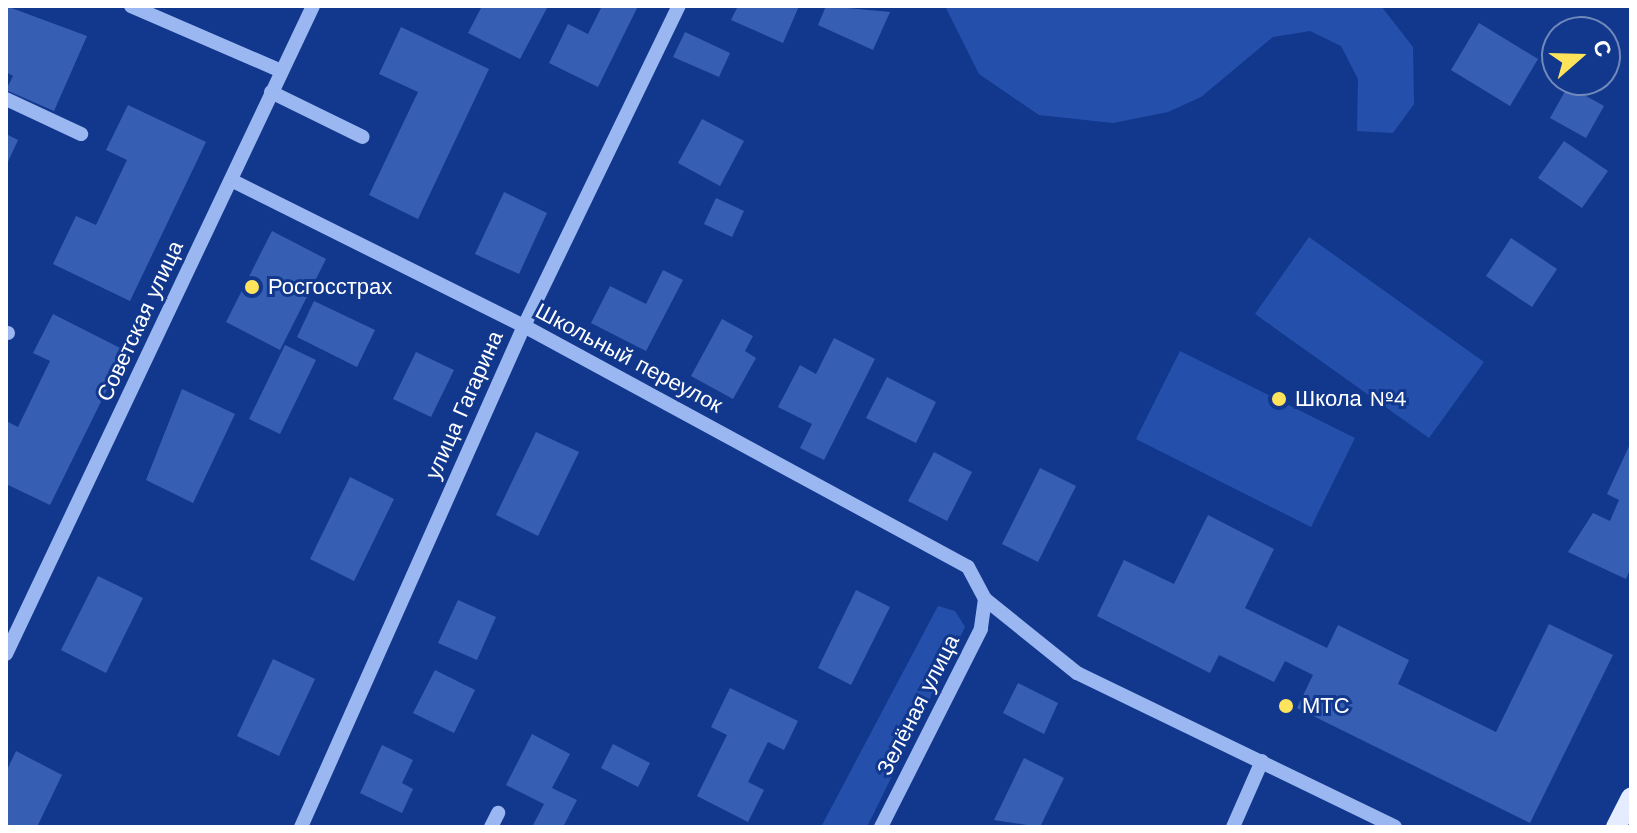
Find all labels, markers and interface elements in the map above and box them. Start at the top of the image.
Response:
north arrow [1541,16,1621,96]
text: С [1588,37,1617,60]
street label: Советская улица [91,237,189,405]
place label: Росгосстрах [268,274,392,300]
marker: Росгосстрах [243,278,261,296]
street label: Школьный переулок [531,298,727,418]
street label: улица Гагарина [419,327,509,483]
place label: Школа №4 [1295,386,1407,412]
marker: Школа №4 [1270,390,1288,408]
street label: Зелёная улица [871,630,965,780]
place label: МТС [1302,693,1350,719]
marker: МТС [1277,697,1295,715]

